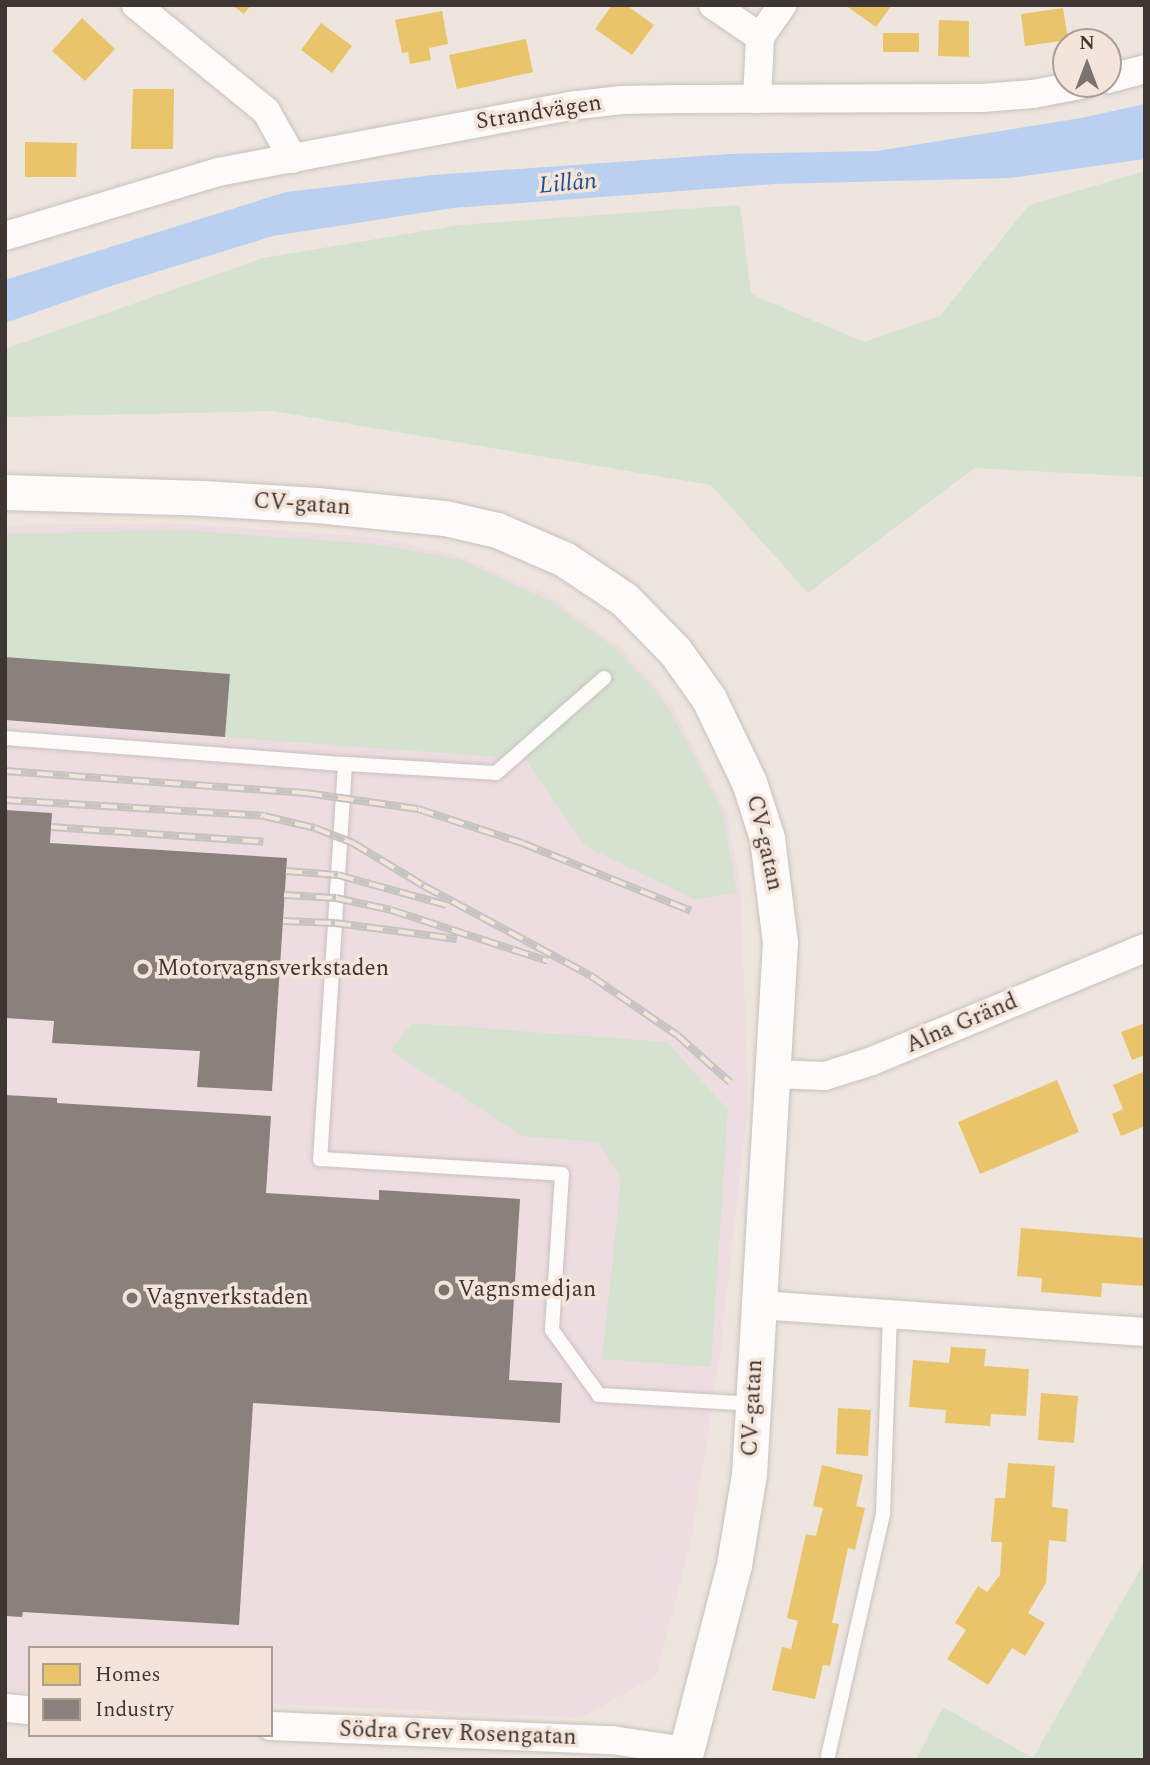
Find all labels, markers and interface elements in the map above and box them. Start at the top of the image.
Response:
north arrow [1052,28,1122,98]
text: N [1079,29,1095,58]
street label: Strandvägen [474,89,604,137]
water label: Lillån [538,167,598,201]
street label: CV-gatan [252,488,352,522]
street label: CV-gatan [740,792,788,894]
place label: Motorvagnsverkstaden [157,955,389,983]
marker: Motorvagnsverkstaden [135,961,151,977]
street label: Alna Gränd [902,988,1022,1060]
place label: Vagnsmedjan [458,1276,596,1304]
marker: Vagnsmedjan [436,1282,452,1298]
place label: Vagnverkstaden [146,1284,309,1312]
marker: Vagnverkstaden [124,1290,140,1306]
street label: CV-gatan [737,1359,769,1457]
legend [28,1646,273,1737]
text: Homes [95,1659,161,1691]
text: Industry [95,1694,174,1726]
street label: Södra Grev Rosengatan [339,1716,577,1752]

